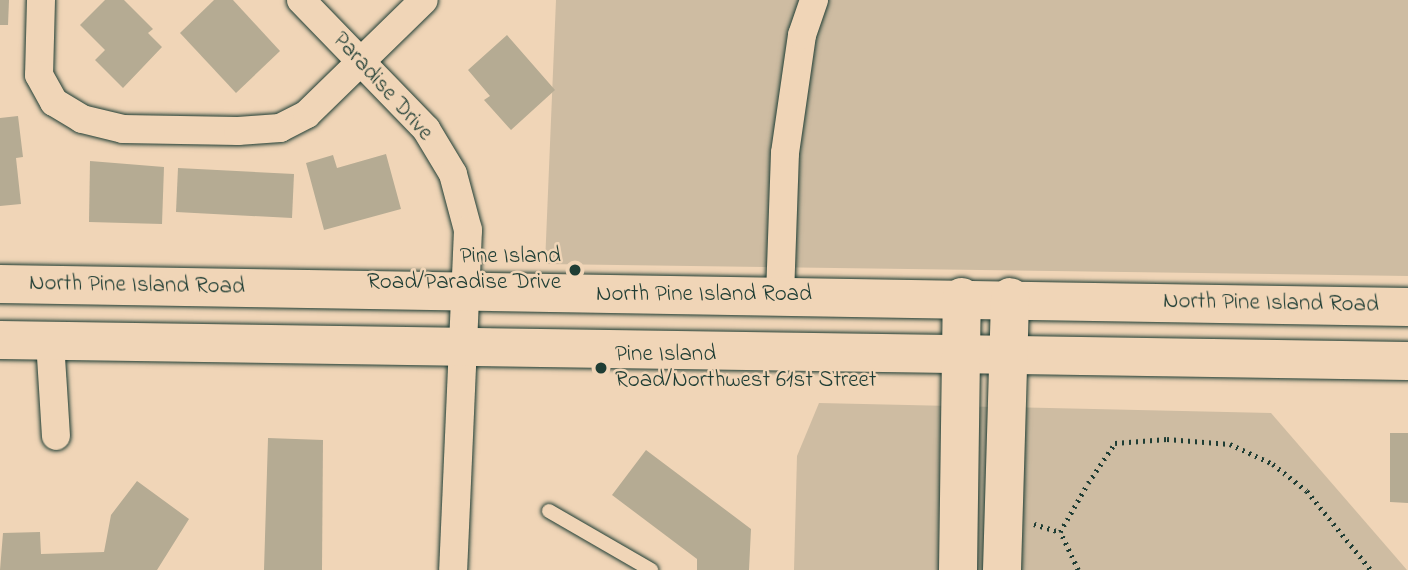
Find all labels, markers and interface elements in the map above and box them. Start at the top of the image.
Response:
street label: Paradise Drive [326,27,438,147]
place label: Pine Island Road/Paradise Drive [367,243,561,297]
marker: Pine Island Road/Paradise Drive [567,262,583,278]
street label: North Pine Island Road [29,270,245,302]
street label: North Pine Island Road [596,281,812,309]
street label: North Pine Island Road [1163,288,1379,320]
place label: Pine Island Road/Northwest 61st Street [615,341,877,395]
marker: Pine Island Road/Northwest 61st Street [593,360,609,376]

